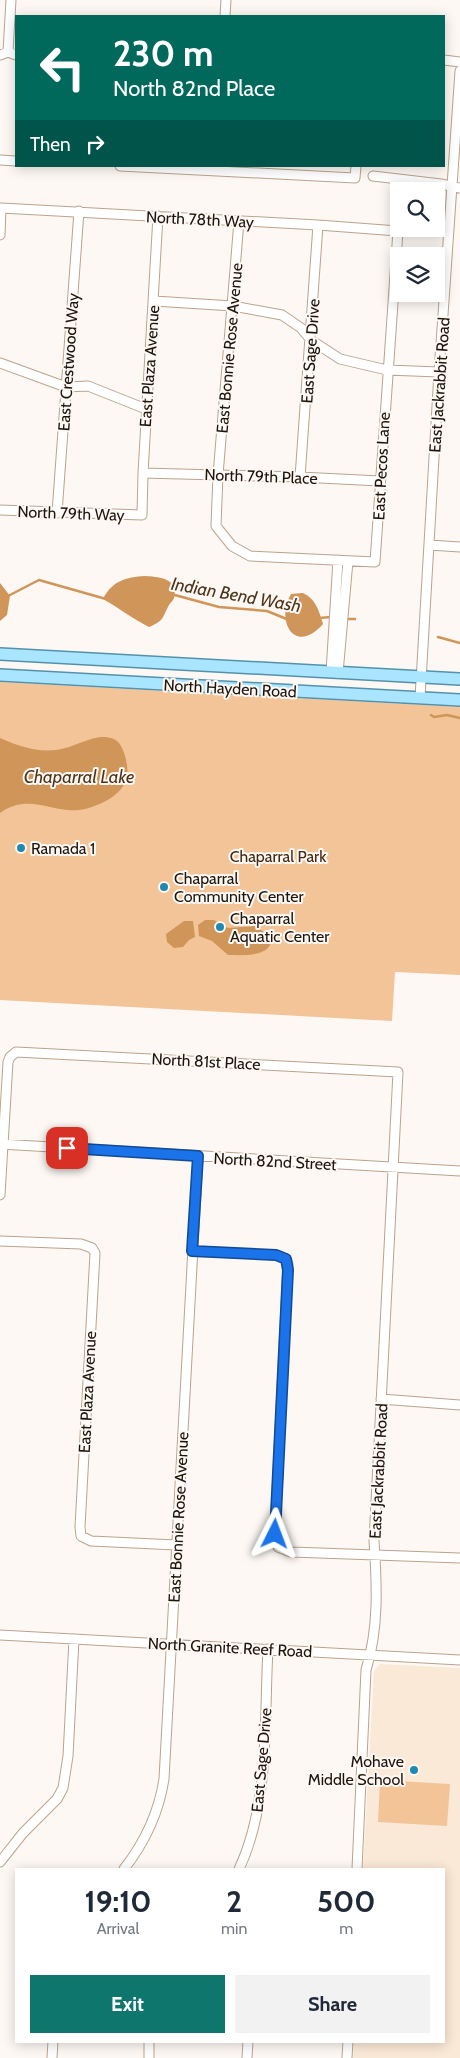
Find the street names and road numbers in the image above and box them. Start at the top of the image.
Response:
street label: North 78th Way [146,207,254,232]
street label: East Bonnie Rose Avenue [213,262,246,434]
street label: East Crestwood Way [54,292,83,432]
street label: East Sage Drive [297,298,324,404]
street label: East Plaza Avenue [136,304,163,428]
street label: East Jackrabbit Road [425,317,454,453]
street label: East Pecos Lane [369,411,394,521]
street label: North 79th Place [204,465,318,488]
street label: North 79th Way [17,502,125,525]
street label: North Hayden Road [163,676,297,701]
street label: North 81st Place [151,1049,261,1074]
street label: North 82nd Street [213,1149,338,1174]
street label: East Plaza Avenue [75,1330,100,1454]
street label: East Jackrabbit Road [365,1403,392,1539]
street label: East Bonnie Rose Avenue [165,1431,192,1603]
street label: North Granite Reef Road [147,1634,313,1661]
street label: East Sage Drive [247,1707,276,1813]

